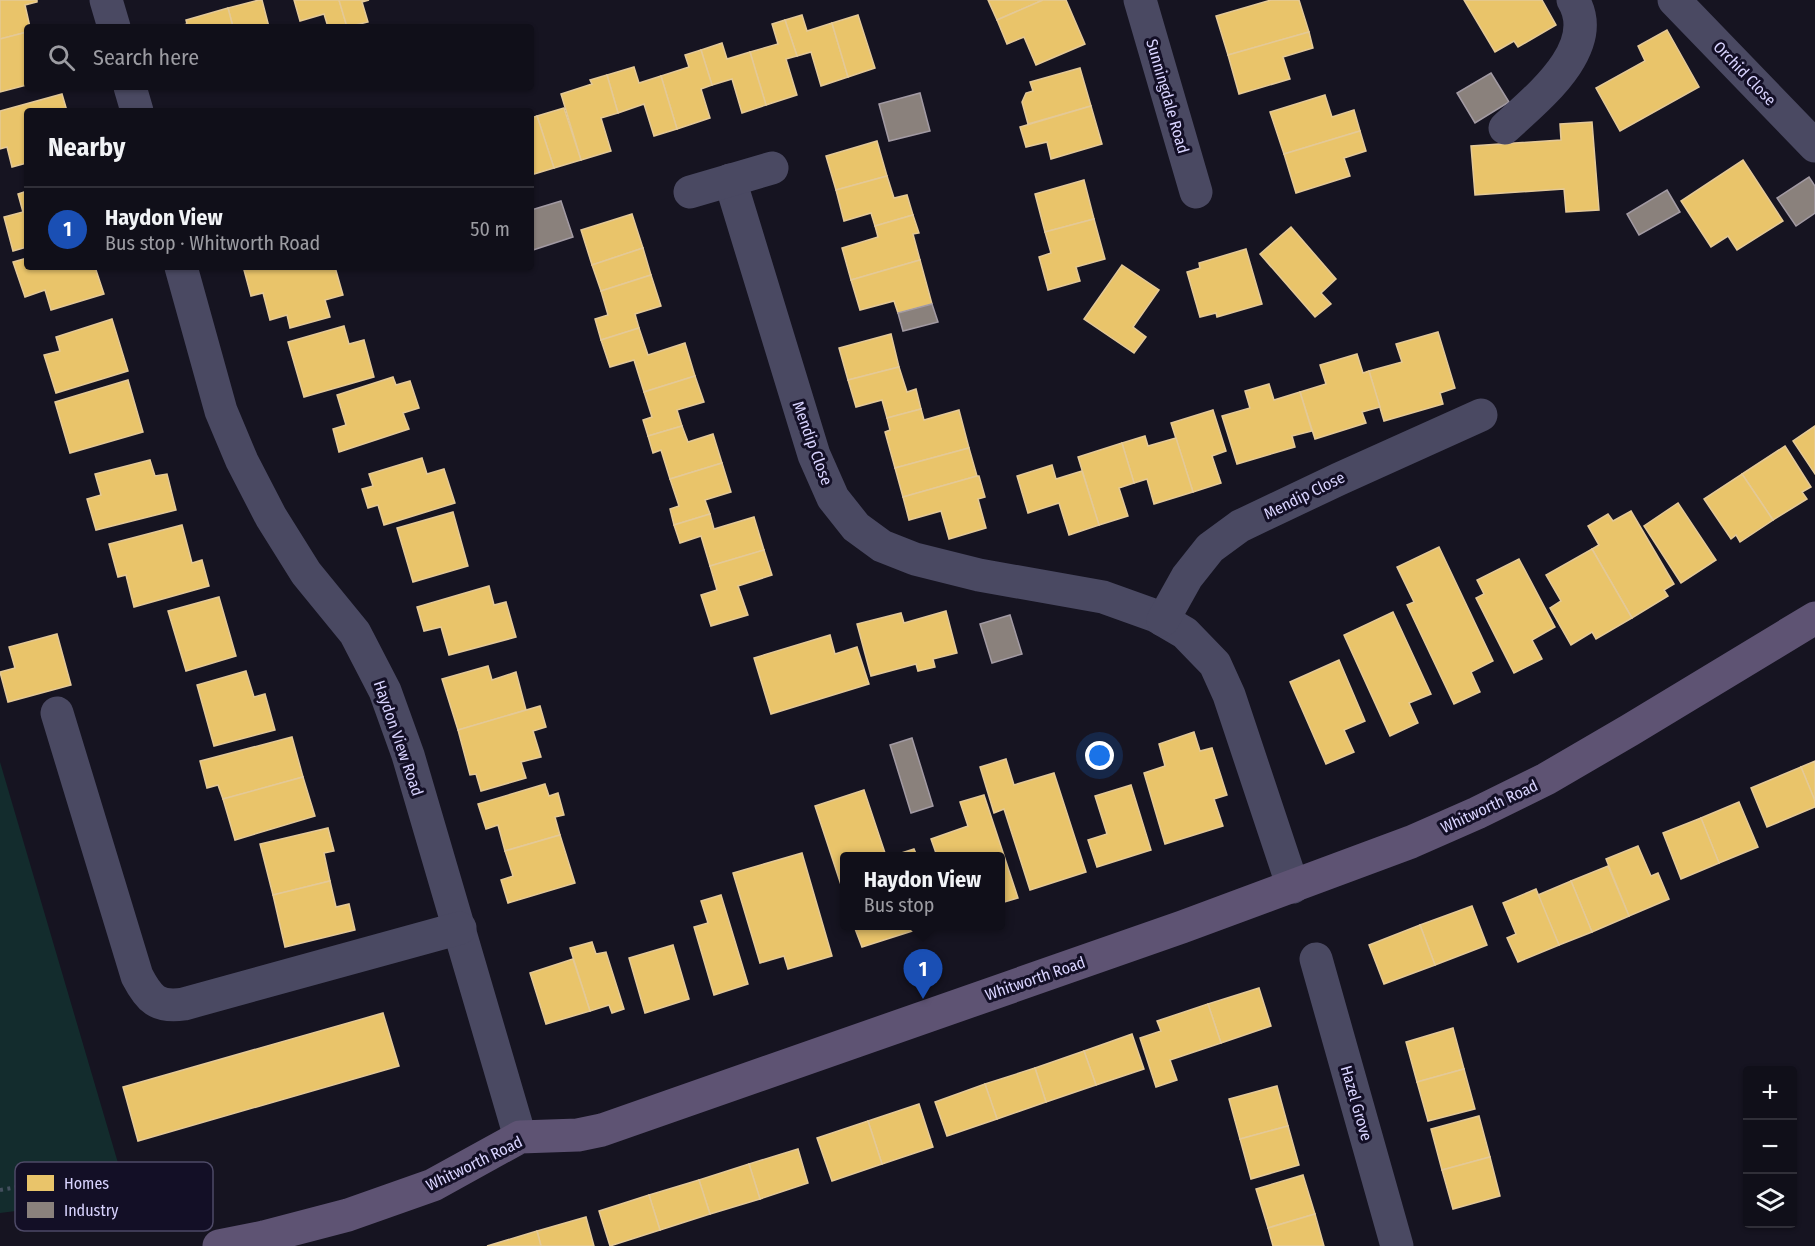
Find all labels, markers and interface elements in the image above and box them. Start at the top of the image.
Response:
search box [24,24,534,90]
street label: Sunningdale Road [1142,37,1193,156]
street label: Orchid Close [1709,37,1780,110]
icon: search [45,41,78,74]
text: Search here [93,44,199,71]
text: Nearby [48,132,125,163]
text: Haydon View [105,204,223,231]
text: 1 [63,217,72,241]
text: 50 m [470,217,510,241]
text: Bus stop · Whitworth Road [105,231,320,255]
street label: Mendip Close [789,399,837,488]
street label: Mendip Close [1261,468,1348,523]
street label: Haydon View Road [370,678,427,798]
your location [1085,741,1114,770]
street label: Whitworth Road [1438,776,1541,837]
popup [840,852,1005,930]
text: Haydon View [864,866,981,893]
text: Bus stop [864,893,934,917]
pin: 1 [904,950,942,999]
street label: Whitworth Road [983,952,1088,1005]
street label: Hazel Grove [1337,1063,1376,1143]
map controls [1743,1066,1797,1228]
button: + [1743,1066,1797,1120]
button: − [1743,1120,1797,1174]
street label: Whitworth Road [423,1132,525,1195]
legend [15,1162,213,1231]
text: Homes [64,1174,109,1193]
button: layers [1743,1174,1797,1228]
text: Industry [64,1201,119,1220]

